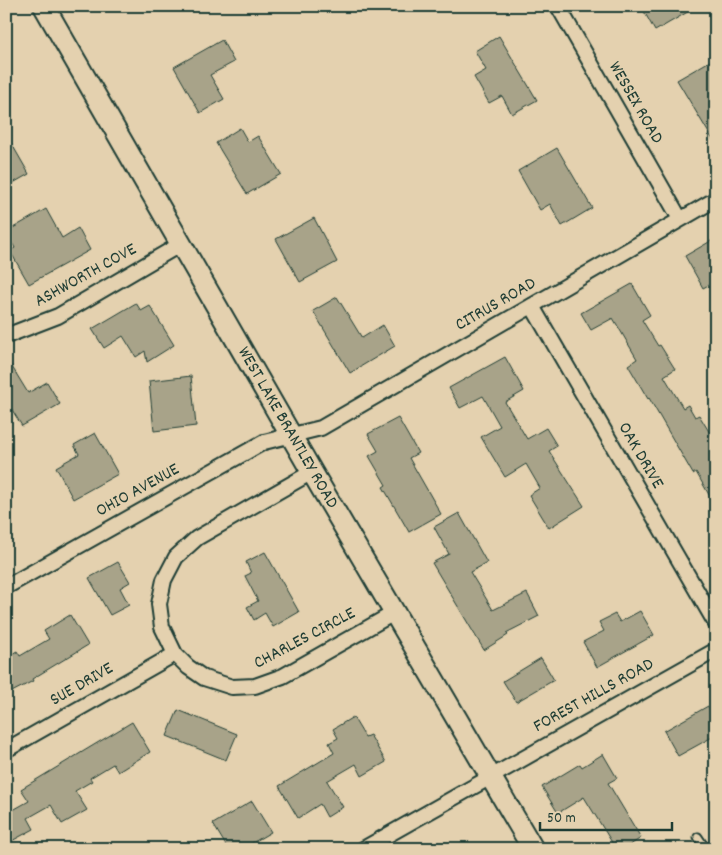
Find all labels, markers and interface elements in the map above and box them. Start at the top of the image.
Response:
street label: WESSEX ROAD [601,57,669,149]
street label: ASHWORTH COVE [31,238,141,314]
street label: CITRUS ROAD [451,272,541,338]
street label: WEST LAKE BRANTLEY ROAD [230,342,344,514]
street label: OAK DRIVE [611,418,669,494]
street label: OHIO AVENUE [92,458,184,524]
street label: CHARLES CIRCLE [250,602,360,676]
street label: FOREST HILLS ROAD [529,652,659,740]
street label: SUE DRIVE [46,657,118,713]
scale bar [540,800,672,832]
text: 50 m [547,808,576,830]

